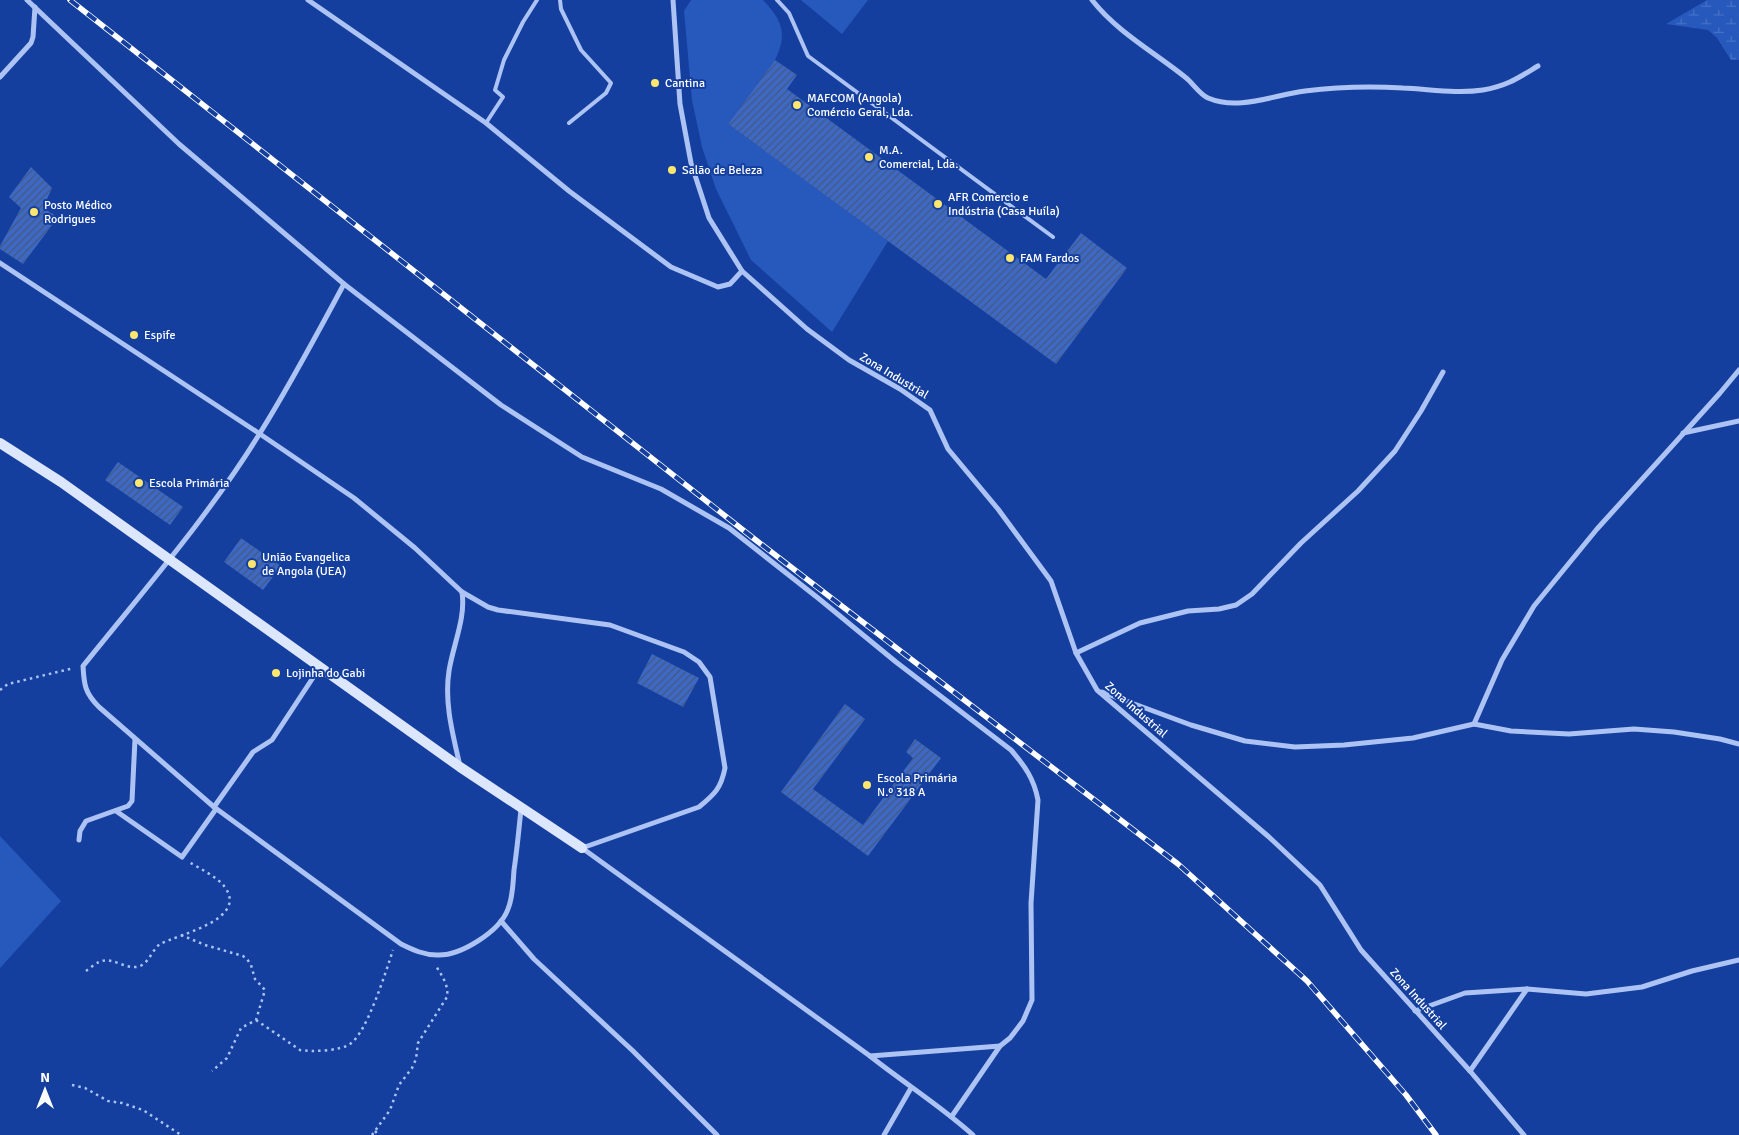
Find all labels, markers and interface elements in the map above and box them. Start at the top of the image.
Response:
place label: Cantina [665,76,705,91]
marker: Cantina [649,77,661,89]
place label: MAFCOM (Angola) Comércio Geral, Lda. [807,91,913,120]
marker: MAFCOM (Angola) Comércio Geral, Lda. [791,99,803,111]
place label: M.A. Comercial, Lda. [879,143,958,172]
marker: M.A. Comercial, Lda. [863,151,875,163]
place label: Salão de Beleza [682,163,762,178]
marker: Salão de Beleza [666,164,678,176]
place label: AFR Comercio e Indústria (Casa Huíla) [948,190,1060,219]
place label: Posto Médico Rodrigues [44,198,112,227]
marker: AFR Comercio e Indústria (Casa Huíla) [932,198,944,210]
marker: Posto Médico Rodrigues [28,206,40,218]
place label: FAM Fardos [1020,251,1079,266]
marker: FAM Fardos [1004,252,1016,264]
place label: Espife [144,328,176,343]
marker: Espife [128,329,140,341]
street label: Zona Industrial [857,350,932,403]
place label: Escola Primária [149,476,229,491]
marker: Escola Primária [133,477,145,489]
place label: União Evangelica de Angola (UEA) [262,550,350,579]
marker: União Evangelica de Angola (UEA) [246,558,258,570]
place label: Lojinha do Gabi [286,666,365,681]
marker: Lojinha do Gabi [270,667,282,679]
street label: Zona Industrial [1102,679,1171,742]
place label: Escola Primária N.º 318 A [877,771,957,800]
marker: Escola Primária N.º 318 A [861,779,873,791]
street label: Zona Industrial [1386,965,1450,1033]
north arrow [20,1065,70,1115]
text: N [40,1069,50,1086]

